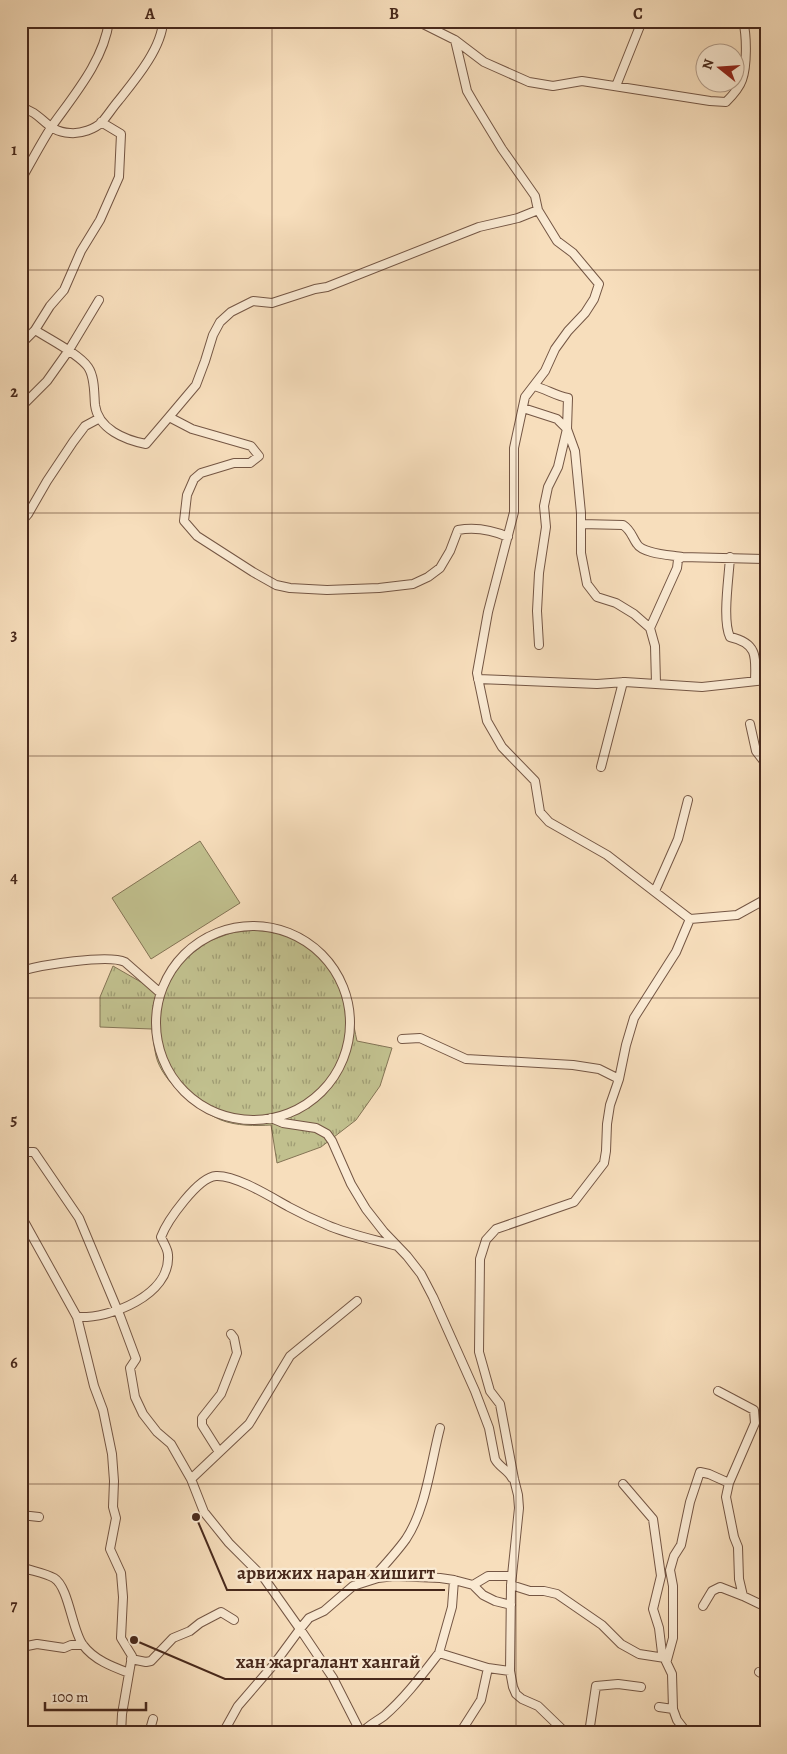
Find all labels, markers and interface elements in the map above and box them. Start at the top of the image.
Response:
text: A [144,3,156,25]
text: B [389,3,399,25]
text: C [633,3,643,25]
north arrow [694,42,744,92]
text: N [697,57,719,72]
text: 1 [11,139,17,161]
text: 2 [10,381,18,403]
text: 3 [11,624,18,646]
text: 4 [10,867,18,889]
text: 5 [11,1109,18,1131]
text: 6 [10,1352,18,1374]
callout: арвижих наран хишигт [227,1556,445,1590]
text: арвижих наран хишигт [237,1560,435,1586]
text: 7 [11,1595,18,1617]
callout: хан жаргалант хангай [225,1645,430,1679]
text: хан жаргалант хангай [236,1649,420,1675]
scale bar [45,1679,146,1711]
text: 100 m [52,1687,89,1707]

